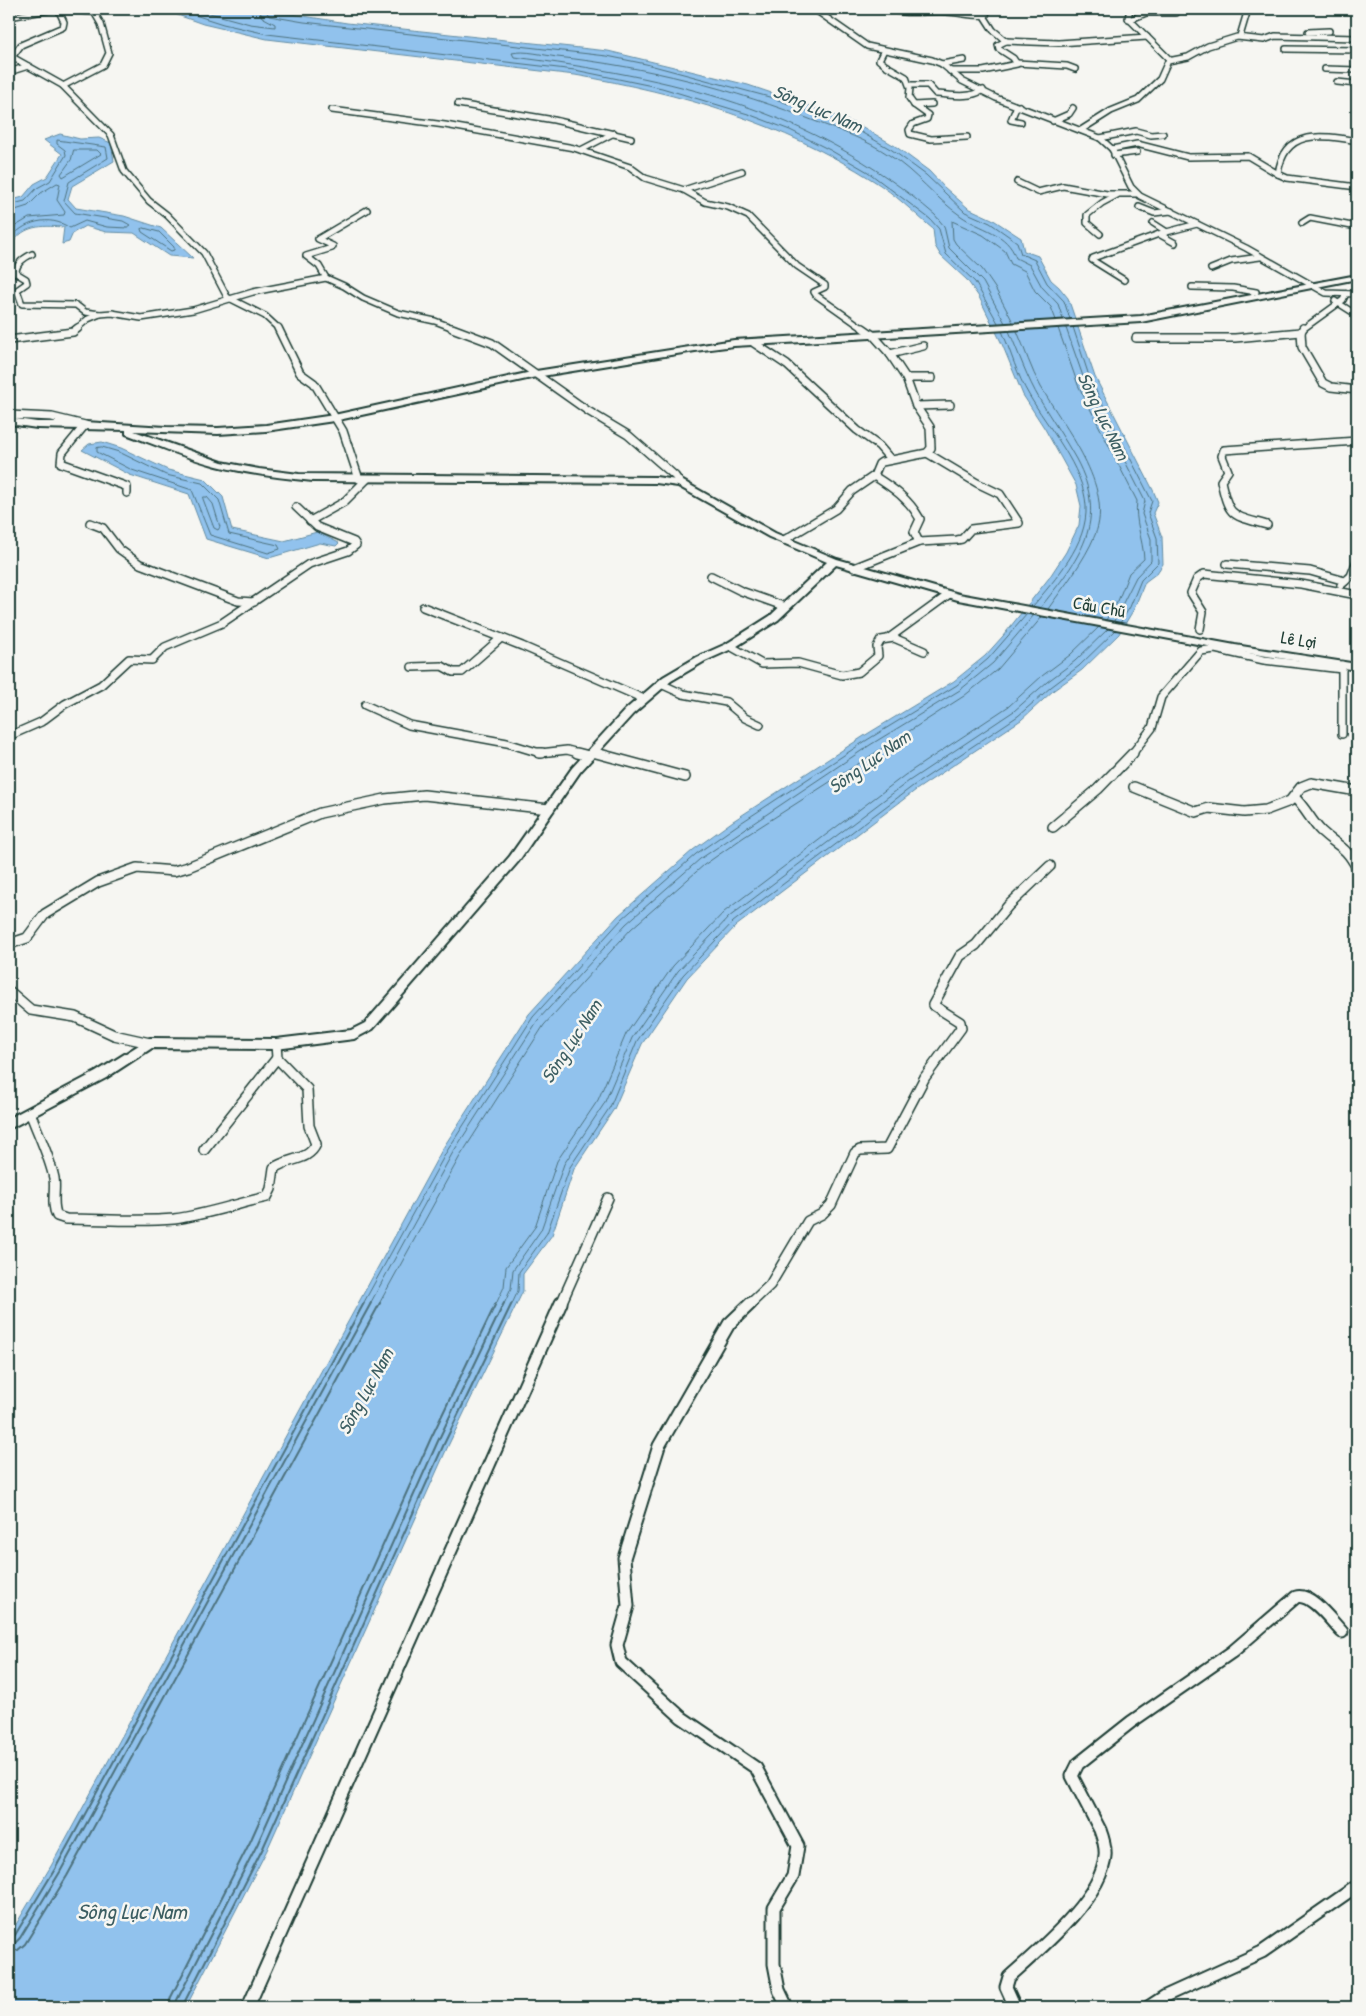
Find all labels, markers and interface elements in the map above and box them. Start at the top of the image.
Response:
water label: Sông Lục Nam [769,78,868,139]
water label: Sông Lục Nam [1072,368,1137,465]
street label: Cầu Chũ [1071,590,1127,623]
street label: Lê Lợi [1279,624,1319,655]
water label: Sông Lục Nam [823,723,916,799]
water label: Sông Lục Nam [534,993,608,1088]
water label: Sông Lục Nam [331,1342,400,1439]
water label: Sông Lục Nam [77,1896,188,1926]

